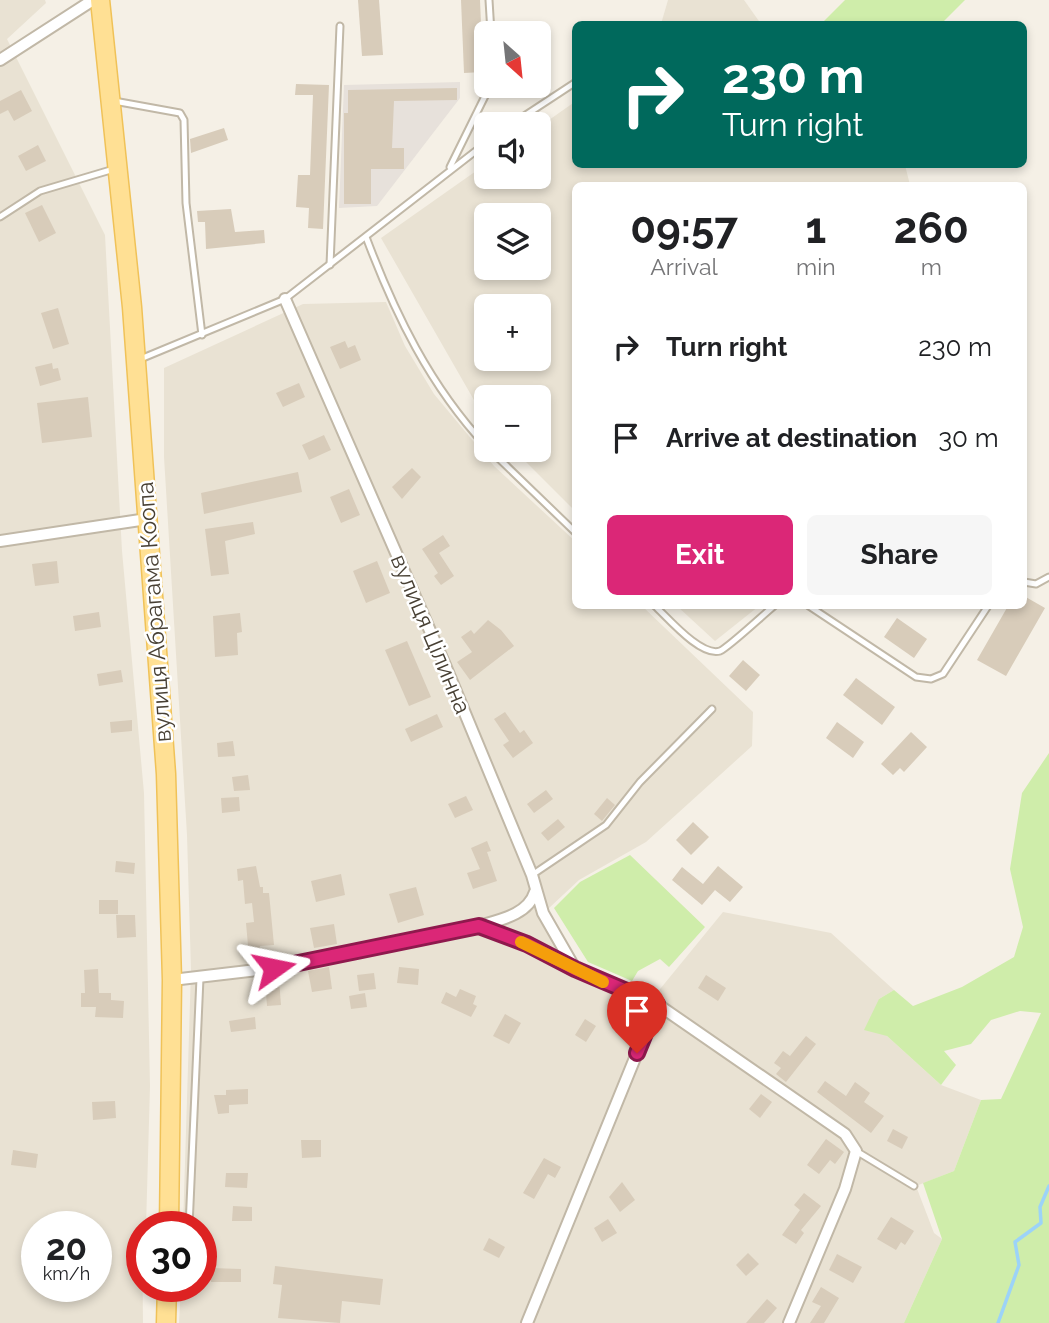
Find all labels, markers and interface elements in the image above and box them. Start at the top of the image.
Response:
north arrow [474,21,551,98]
map controls [474,21,551,462]
text: 230 m [722,47,864,104]
icon: right [607,49,698,140]
text: Turn right [722,106,863,143]
button: sound [474,112,551,189]
button: layers [474,203,551,280]
text: 09:57 [630,204,738,253]
text: 1 [805,204,826,253]
text: 260 [894,204,969,253]
text: Arrival [650,253,718,280]
text: min [796,253,836,280]
text: m [921,253,942,280]
button: + [474,294,551,371]
icon: right [607,328,645,366]
text: Turn right [666,332,787,362]
text: 230 m [918,332,992,362]
button: − [474,385,551,462]
icon: arrive [607,419,645,457]
text: Arrive at destination [666,423,917,453]
text: 30 m [938,423,999,453]
street label: вулиця Абрагама Коопа [131,481,176,743]
button: Exit [607,515,793,595]
button: Share [807,515,992,595]
street label: вулиця Цілинна [386,550,477,718]
position arrow [237,931,311,1005]
pin [607,981,667,1053]
icon: arrive [618,992,656,1030]
speed limit sign: 30 [126,1211,217,1302]
text: 20 [46,1227,87,1268]
text: km/h [43,1263,90,1284]

